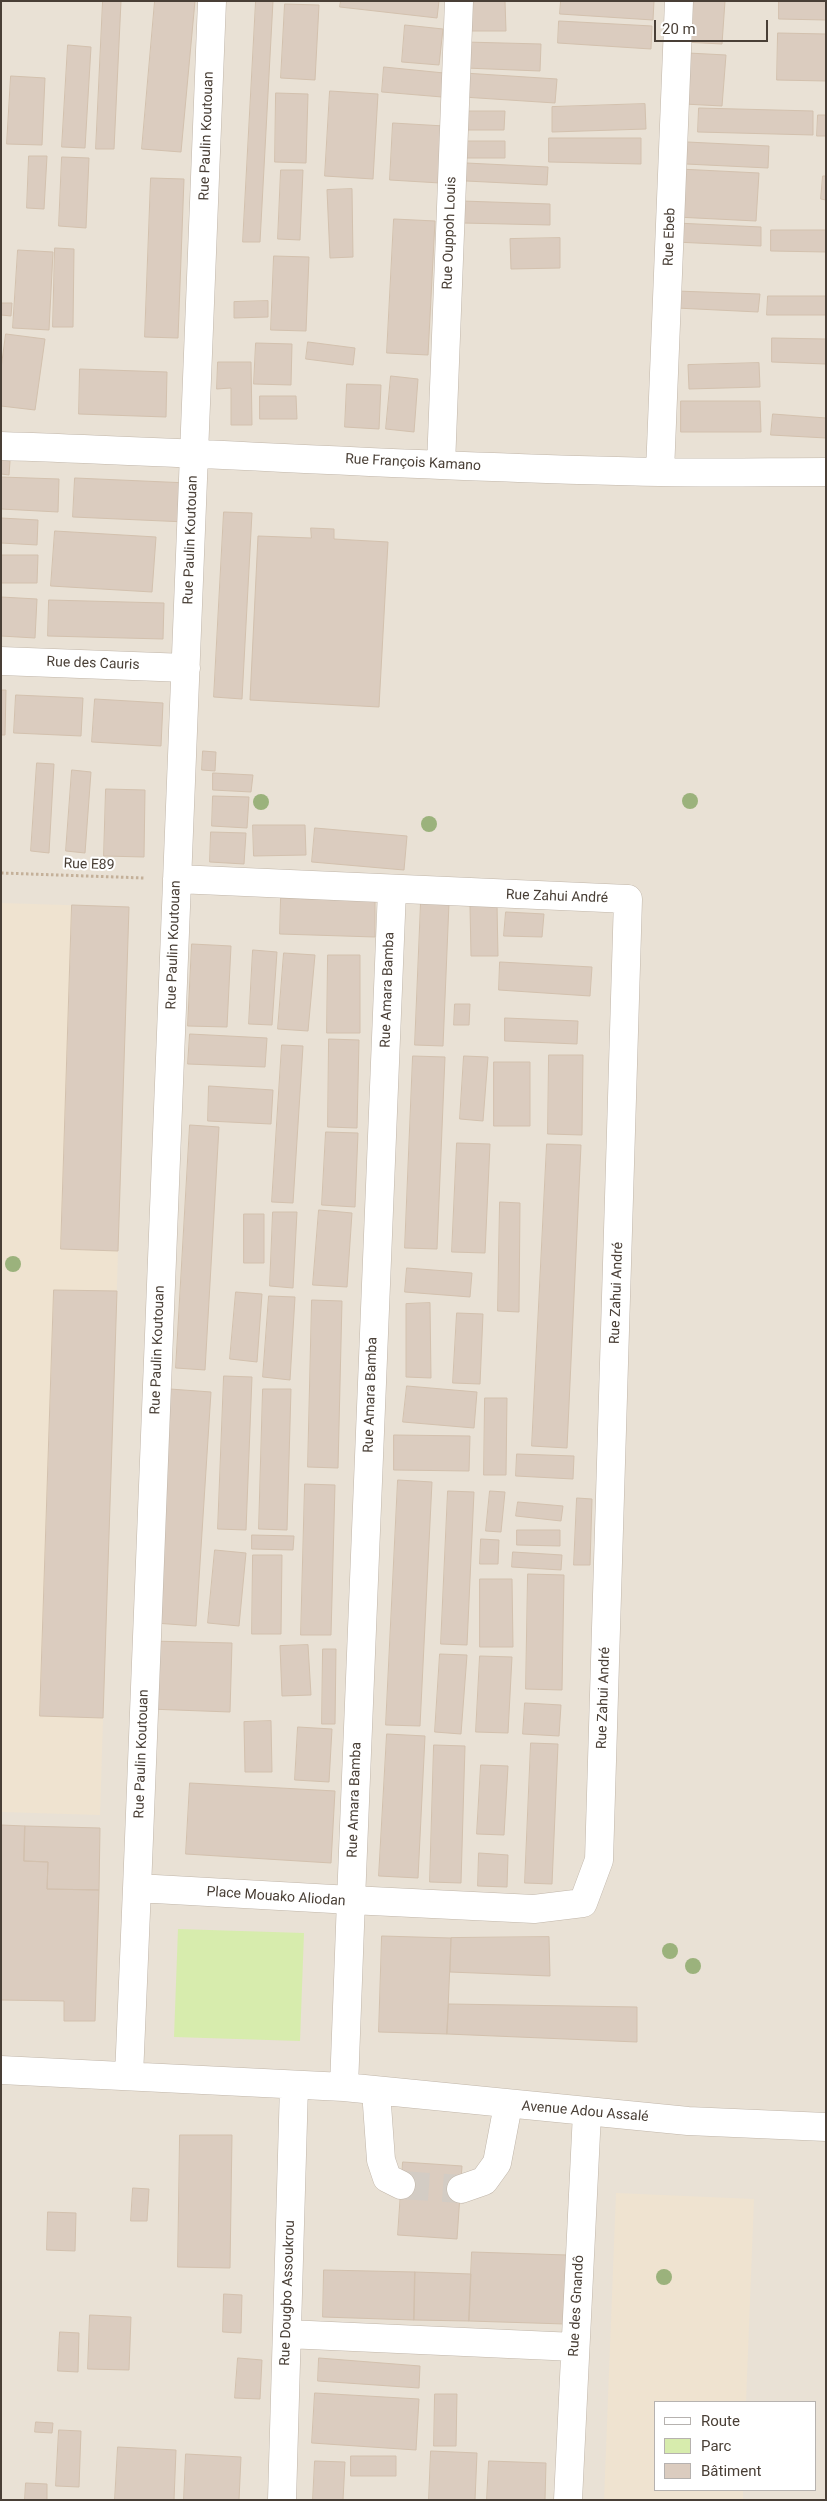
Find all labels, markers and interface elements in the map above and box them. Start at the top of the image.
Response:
scale bar [657,10,771,42]
text: 20 m [662,20,696,38]
street label: Rue Paulin Koutouan [196,71,218,201]
street label: Rue Ouppoh Louis [440,176,460,290]
street label: Rue Ebeb [661,208,679,266]
street label: Rue François Kamano [345,451,481,475]
street label: Rue Paulin Koutouan [180,475,202,605]
street label: Rue des Cauris [46,654,140,674]
street label: Rue E89 [63,856,115,874]
street label: Rue Paulin Koutouan [163,880,185,1010]
street label: Rue Zahui André [506,887,608,907]
street label: Rue Amara Bamba [378,932,398,1048]
street label: Rue Zahui André [607,1242,627,1344]
street label: Rue Paulin Koutouan [147,1285,169,1415]
street label: Rue Amara Bamba [361,1337,381,1453]
street label: Rue Zahui André [594,1647,614,1749]
street label: Rue Paulin Koutouan [131,1689,153,1819]
street label: Rue Amara Bamba [345,1742,365,1858]
street label: Place Mouako Aliodan [206,1884,346,1910]
street label: Avenue Adou Assalé [521,2098,649,2126]
street label: Rue Dougbo Assoukrou [277,2220,299,2366]
street label: Rue des Gnandô [566,2255,588,2357]
legend [654,2401,817,2491]
text: Route [701,2412,740,2430]
text: Parc [701,2437,731,2455]
text: Bâtiment [701,2462,761,2480]

